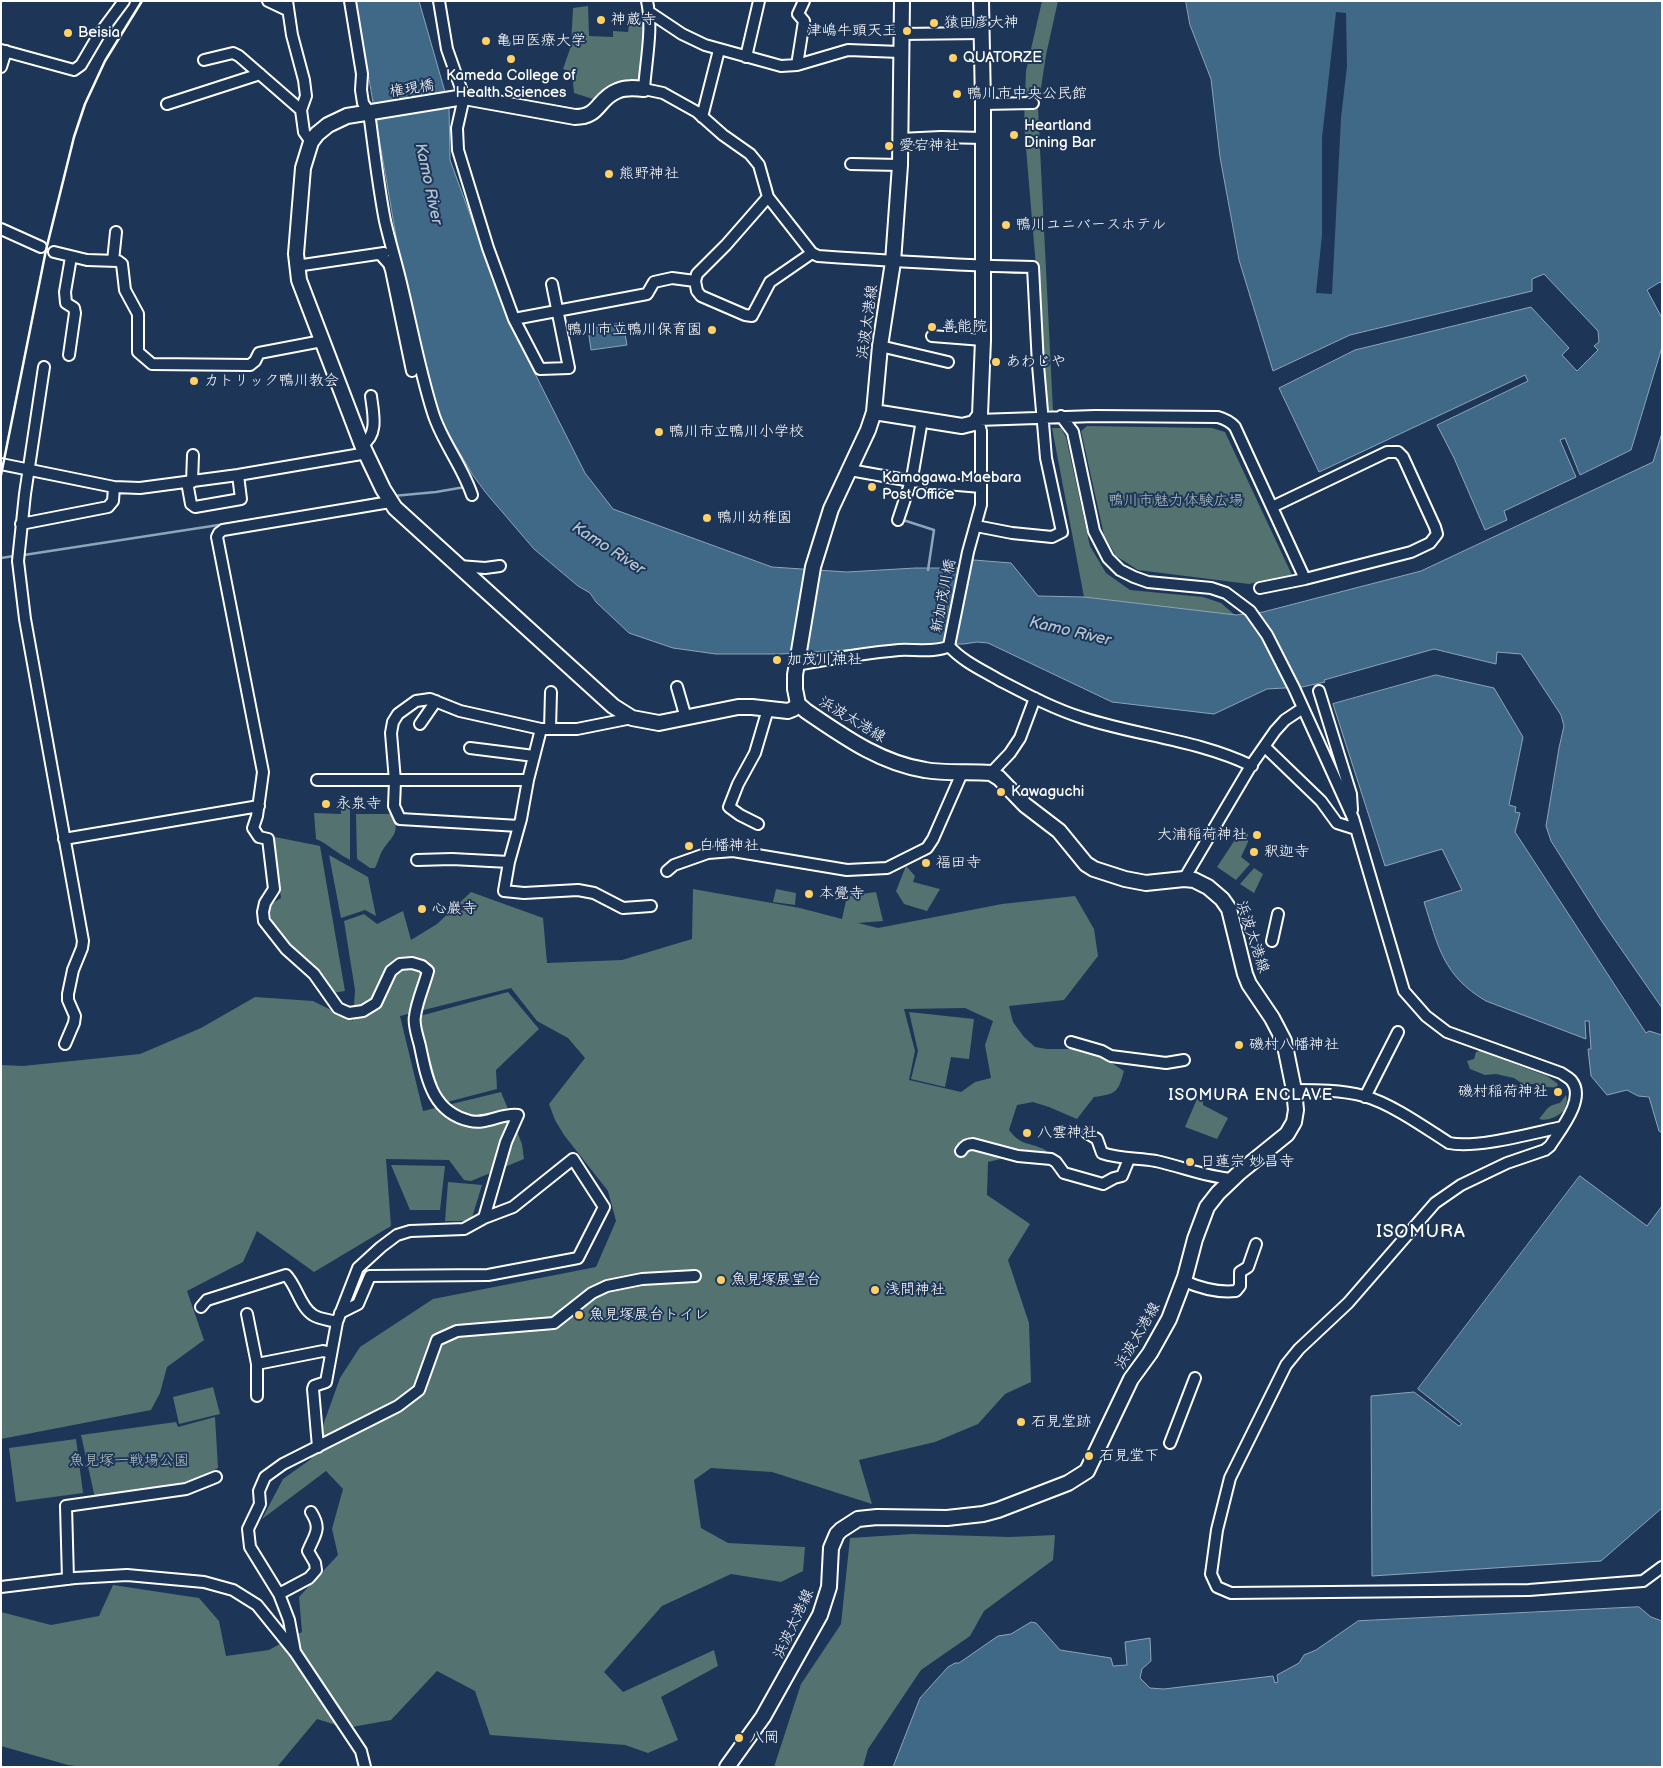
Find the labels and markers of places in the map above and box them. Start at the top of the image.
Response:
place label: 神蔵寺 [611,11,656,29]
marker: 神蔵寺 [595,14,607,26]
place label: 猿田彦大神 [944,14,1019,32]
marker: 猿田彦大神 [928,17,940,29]
place label: 津嶋牛頭天王 [807,22,897,40]
place label: Beisia [78,24,120,42]
marker: 津嶋牛頭天王 [901,25,913,37]
marker: Beisia [62,27,74,39]
place label: 亀田医療大学 [496,32,586,50]
marker: 亀田医療大学 [480,35,492,47]
place label: QUATORZE [963,49,1042,67]
marker: QUATORZE [947,52,959,64]
marker: Kameda College of Health Sciences [505,53,517,65]
place label: Kameda College of Health Sciences [446,67,576,102]
place label: 鴨川市中央公民館 [967,85,1087,103]
marker: 鴨川市中央公民館 [951,88,963,100]
place label: Heartland Dining Bar [1024,117,1096,152]
marker: Heartland Dining Bar [1008,129,1020,141]
place label: 愛宕神社 [899,137,959,155]
marker: 愛宕神社 [883,140,895,152]
place label: 熊野神社 [619,165,679,183]
marker: 熊野神社 [603,168,615,180]
place label: 鴨川ユニバースホテル [1016,216,1166,234]
marker: 鴨川ユニバースホテル [1000,219,1012,231]
place label: 善能院 [942,318,987,336]
place label: 鴨川市立鴨川保育園 [567,321,702,339]
marker: 善能院 [926,321,938,333]
marker: 鴨川市立鴨川保育園 [706,324,718,336]
place label: あわじや [1006,353,1066,371]
marker: あわじや [990,356,1002,368]
place label: カトリック鴨川教会 [204,372,339,390]
marker: カトリック鴨川教会 [188,375,200,387]
place label: 鴨川市立鴨川小学校 [669,423,804,441]
marker: 鴨川市立鴨川小学校 [653,426,665,438]
place label: Kamogawa Maebara Post Office [882,469,1021,504]
marker: Kamogawa Maebara Post Office [866,481,878,493]
place label: 鴨川幼稚園 [717,509,792,527]
marker: 鴨川幼稚園 [701,512,713,524]
place label: 加茂川神社 [787,651,862,669]
marker: 加茂川神社 [771,654,783,666]
place label: Kawaguchi [1011,783,1084,801]
marker: Kawaguchi [995,786,1007,798]
place label: 永泉寺 [336,795,381,813]
marker: 永泉寺 [320,798,332,810]
place label: 大浦稲荷神社 [1157,826,1247,844]
marker: 大浦稲荷神社 [1251,829,1263,841]
place label: 白幡神社 [699,837,759,855]
marker: 白幡神社 [683,840,695,852]
place label: 釈迦寺 [1264,843,1309,861]
marker: 釈迦寺 [1248,846,1260,858]
place label: 福田寺 [936,854,981,872]
marker: 福田寺 [920,857,932,869]
place label: 本覺寺 [819,885,864,903]
marker: 本覺寺 [803,888,815,900]
place label: 心巖寺 [432,900,477,918]
marker: 心巖寺 [416,903,428,915]
place label: 磯村八幡神社 [1249,1036,1339,1054]
marker: 磯村八幡神社 [1233,1039,1245,1051]
place label: 磯村稲荷神社 [1458,1083,1548,1101]
marker: 磯村稲荷神社 [1552,1086,1564,1098]
place label: 八雲神社 [1037,1124,1097,1142]
marker: 八雲神社 [1021,1127,1033,1139]
place label: 日蓮宗 妙昌寺 [1200,1153,1294,1171]
marker: 日蓮宗 妙昌寺 [1184,1156,1196,1168]
place label: 魚見塚展望台 [731,1271,821,1289]
marker: 魚見塚展望台 [715,1274,727,1286]
place label: 浅間神社 [885,1281,945,1299]
marker: 浅間神社 [869,1284,881,1296]
place label: 魚見塚展台トイレ [589,1306,709,1324]
marker: 魚見塚展台トイレ [573,1309,585,1321]
place label: 石見堂跡 [1031,1413,1091,1431]
marker: 石見堂跡 [1015,1416,1027,1428]
place label: 石見堂下 [1099,1447,1159,1465]
marker: 石見堂下 [1083,1450,1095,1462]
place label: 八岡 [749,1729,779,1747]
marker: 八岡 [733,1732,745,1744]

